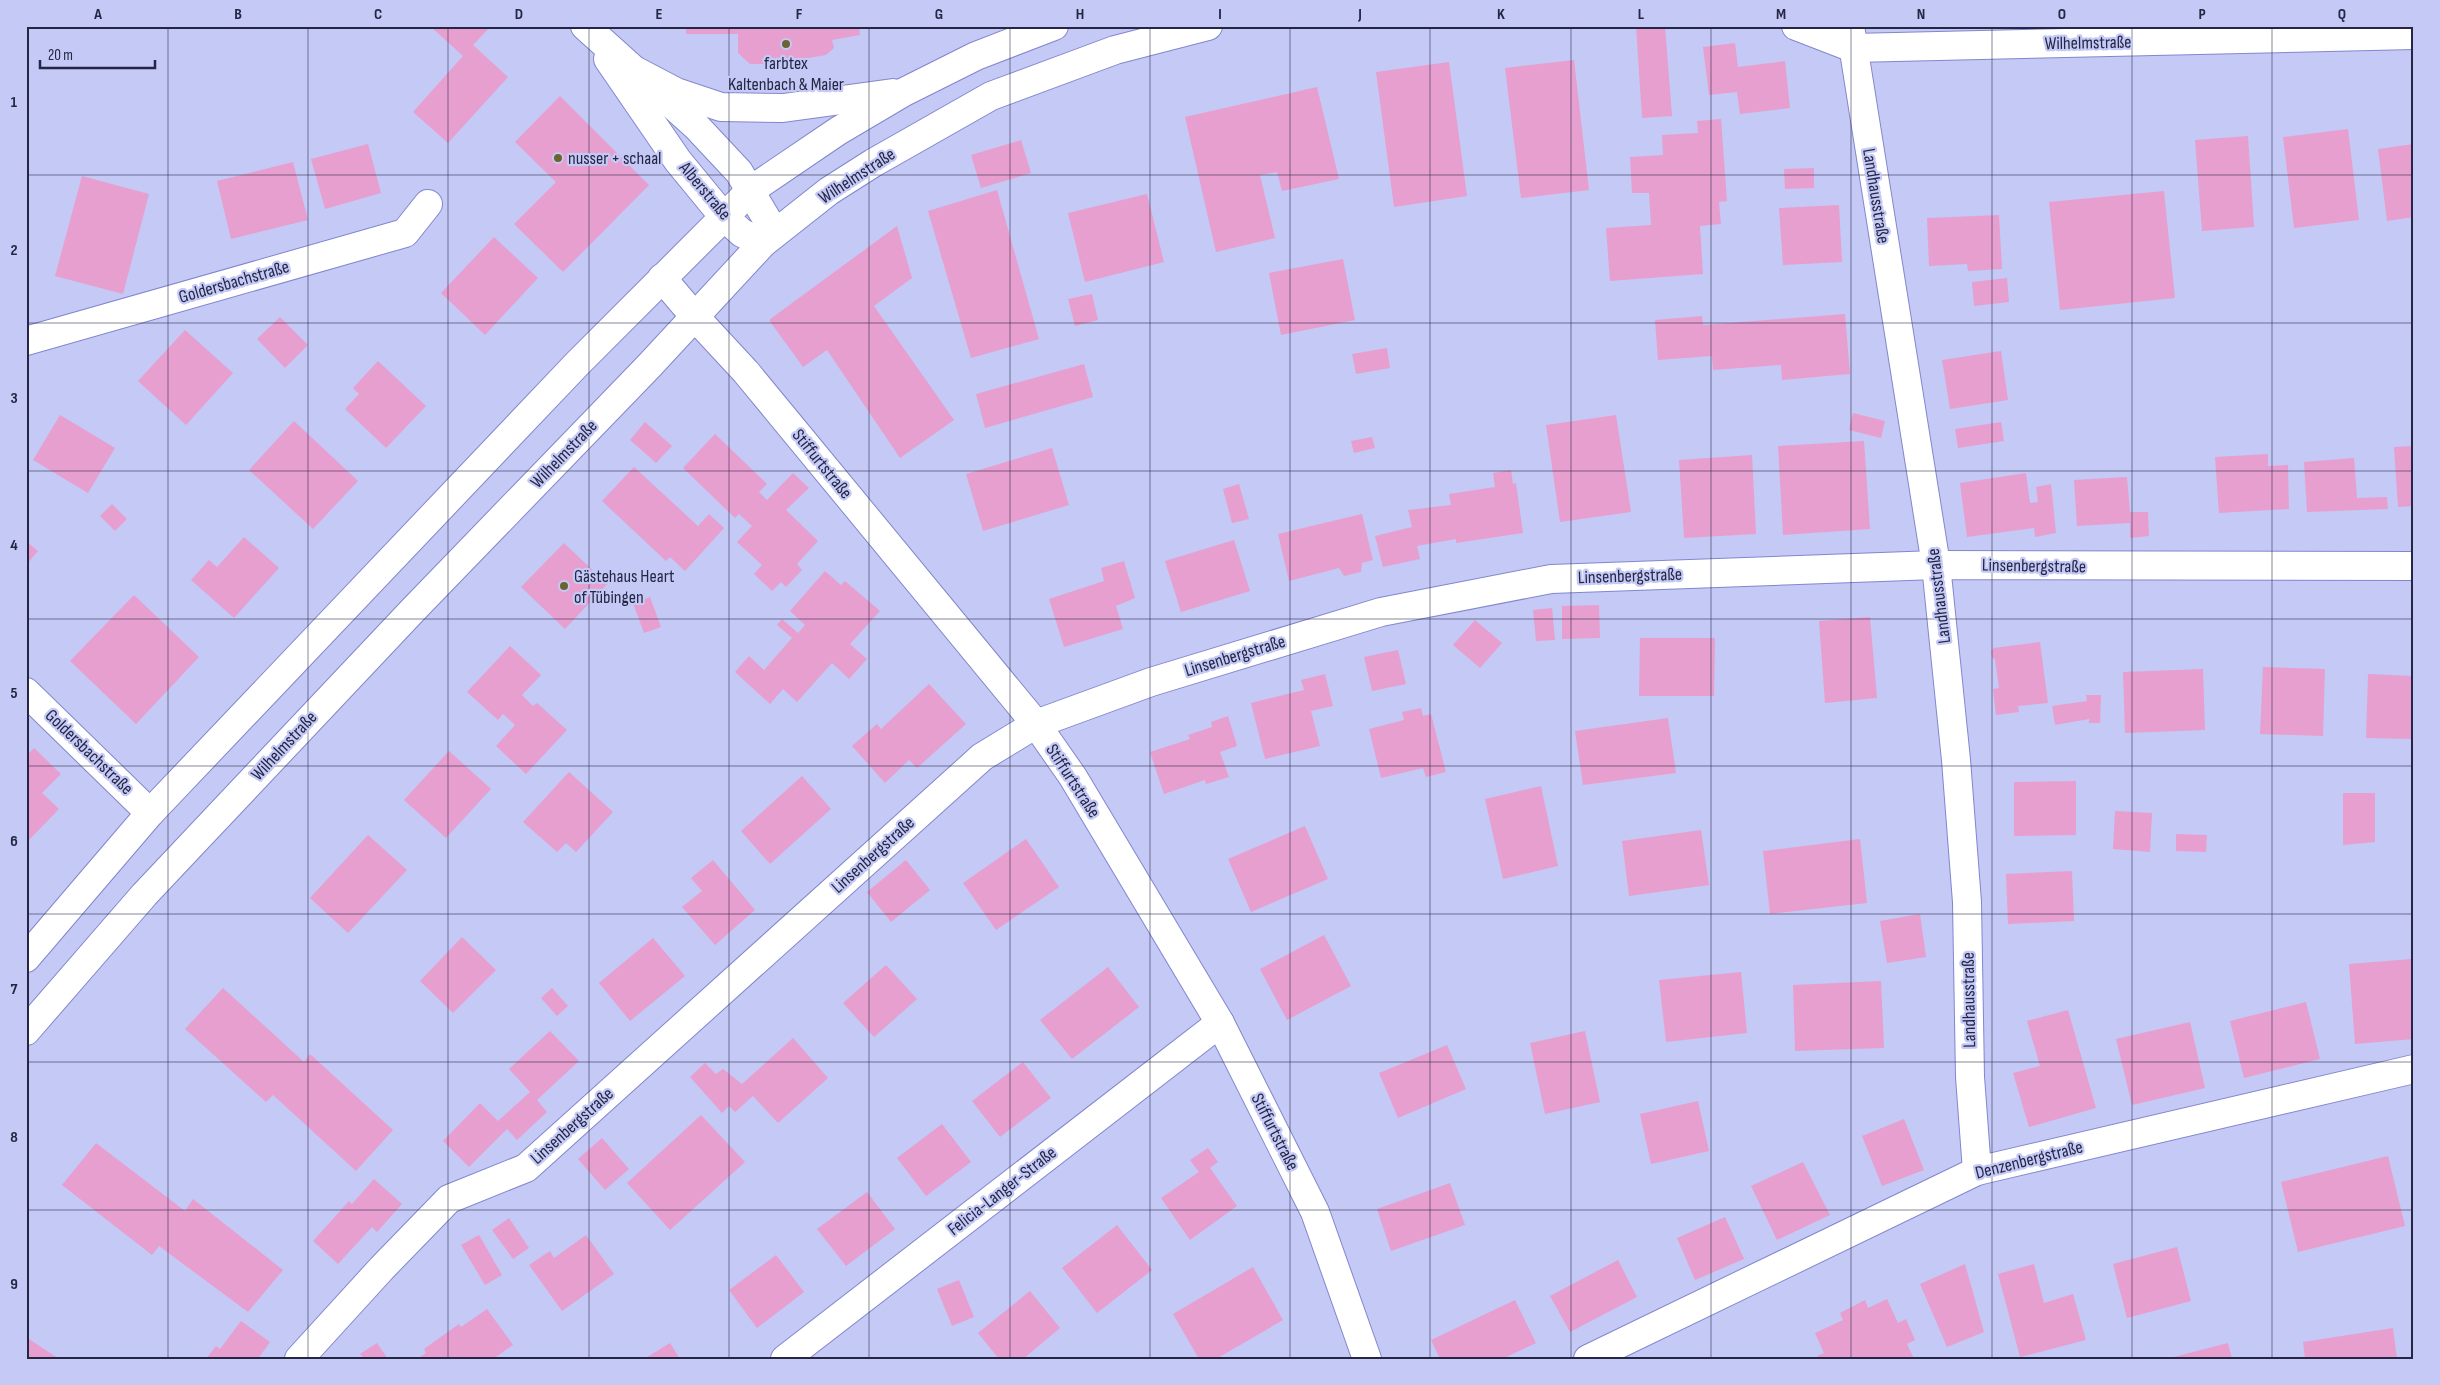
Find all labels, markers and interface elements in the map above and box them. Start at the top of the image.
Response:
text: A [93,5,102,24]
text: B [234,5,242,24]
text: C [374,5,382,24]
text: D [515,5,523,24]
text: E [656,5,663,24]
text: F [796,5,803,24]
text: G [935,5,943,24]
text: H [1076,5,1084,24]
text: I [1218,5,1222,24]
text: J [1357,5,1362,24]
text: K [1497,5,1505,24]
text: L [1638,5,1645,24]
text: M [1776,5,1786,24]
text: N [1917,5,1925,24]
text: O [2058,5,2066,24]
text: P [2198,5,2206,24]
text: Q [2338,5,2346,24]
street label: Wilhelmstraße [2044,32,2132,54]
scale bar [40,38,155,70]
marker: farbtex Kaltenbach & Maier [780,38,792,50]
text: 20 m [48,46,73,65]
place label: farbtex Kaltenbach & Maier [728,53,844,95]
text: 1 [11,93,18,112]
street label: Wilhelmstraße [815,144,899,208]
street label: Landhausstraße [1858,147,1894,245]
place label: nusser + schaal [568,148,661,169]
marker: nusser + schaal [552,152,564,164]
street label: Alberstraße [674,157,735,224]
text: 2 [10,241,18,260]
street label: Goldersbachstraße [176,256,292,308]
text: 3 [10,389,18,408]
street label: Wilhelmstraße [526,415,602,493]
street label: Stiffurtstraße [788,425,856,503]
text: 4 [10,536,18,555]
street label: Landhausstraße [1923,547,1955,645]
street label: Linsenbergstraße [1982,555,2086,577]
street label: Linsenbergstraße [1578,564,1682,588]
place label: Gästehaus Heart of Tübingen [574,566,675,608]
marker: Gästehaus Heart of Tübingen [558,580,570,592]
street label: Linsenbergstraße [1182,631,1288,681]
text: 5 [10,684,18,703]
street label: Goldersbachstraße [41,705,137,799]
street label: Wilhelmstraße [247,707,321,785]
street label: Stiffurtstraße [1041,740,1105,822]
street label: Linsenbergstraße [827,812,919,898]
text: 6 [10,832,18,851]
street label: Landhausstraße [1958,952,1980,1048]
text: 7 [11,980,18,999]
street label: Linsenbergstraße [526,1083,618,1169]
street label: Stiffurtstraße [1247,1090,1303,1174]
text: 8 [10,1128,18,1147]
street label: Denzenbergstraße [1973,1136,2085,1184]
street label: Felicia-Langer-Straße [944,1142,1060,1240]
text: 9 [10,1275,18,1294]

